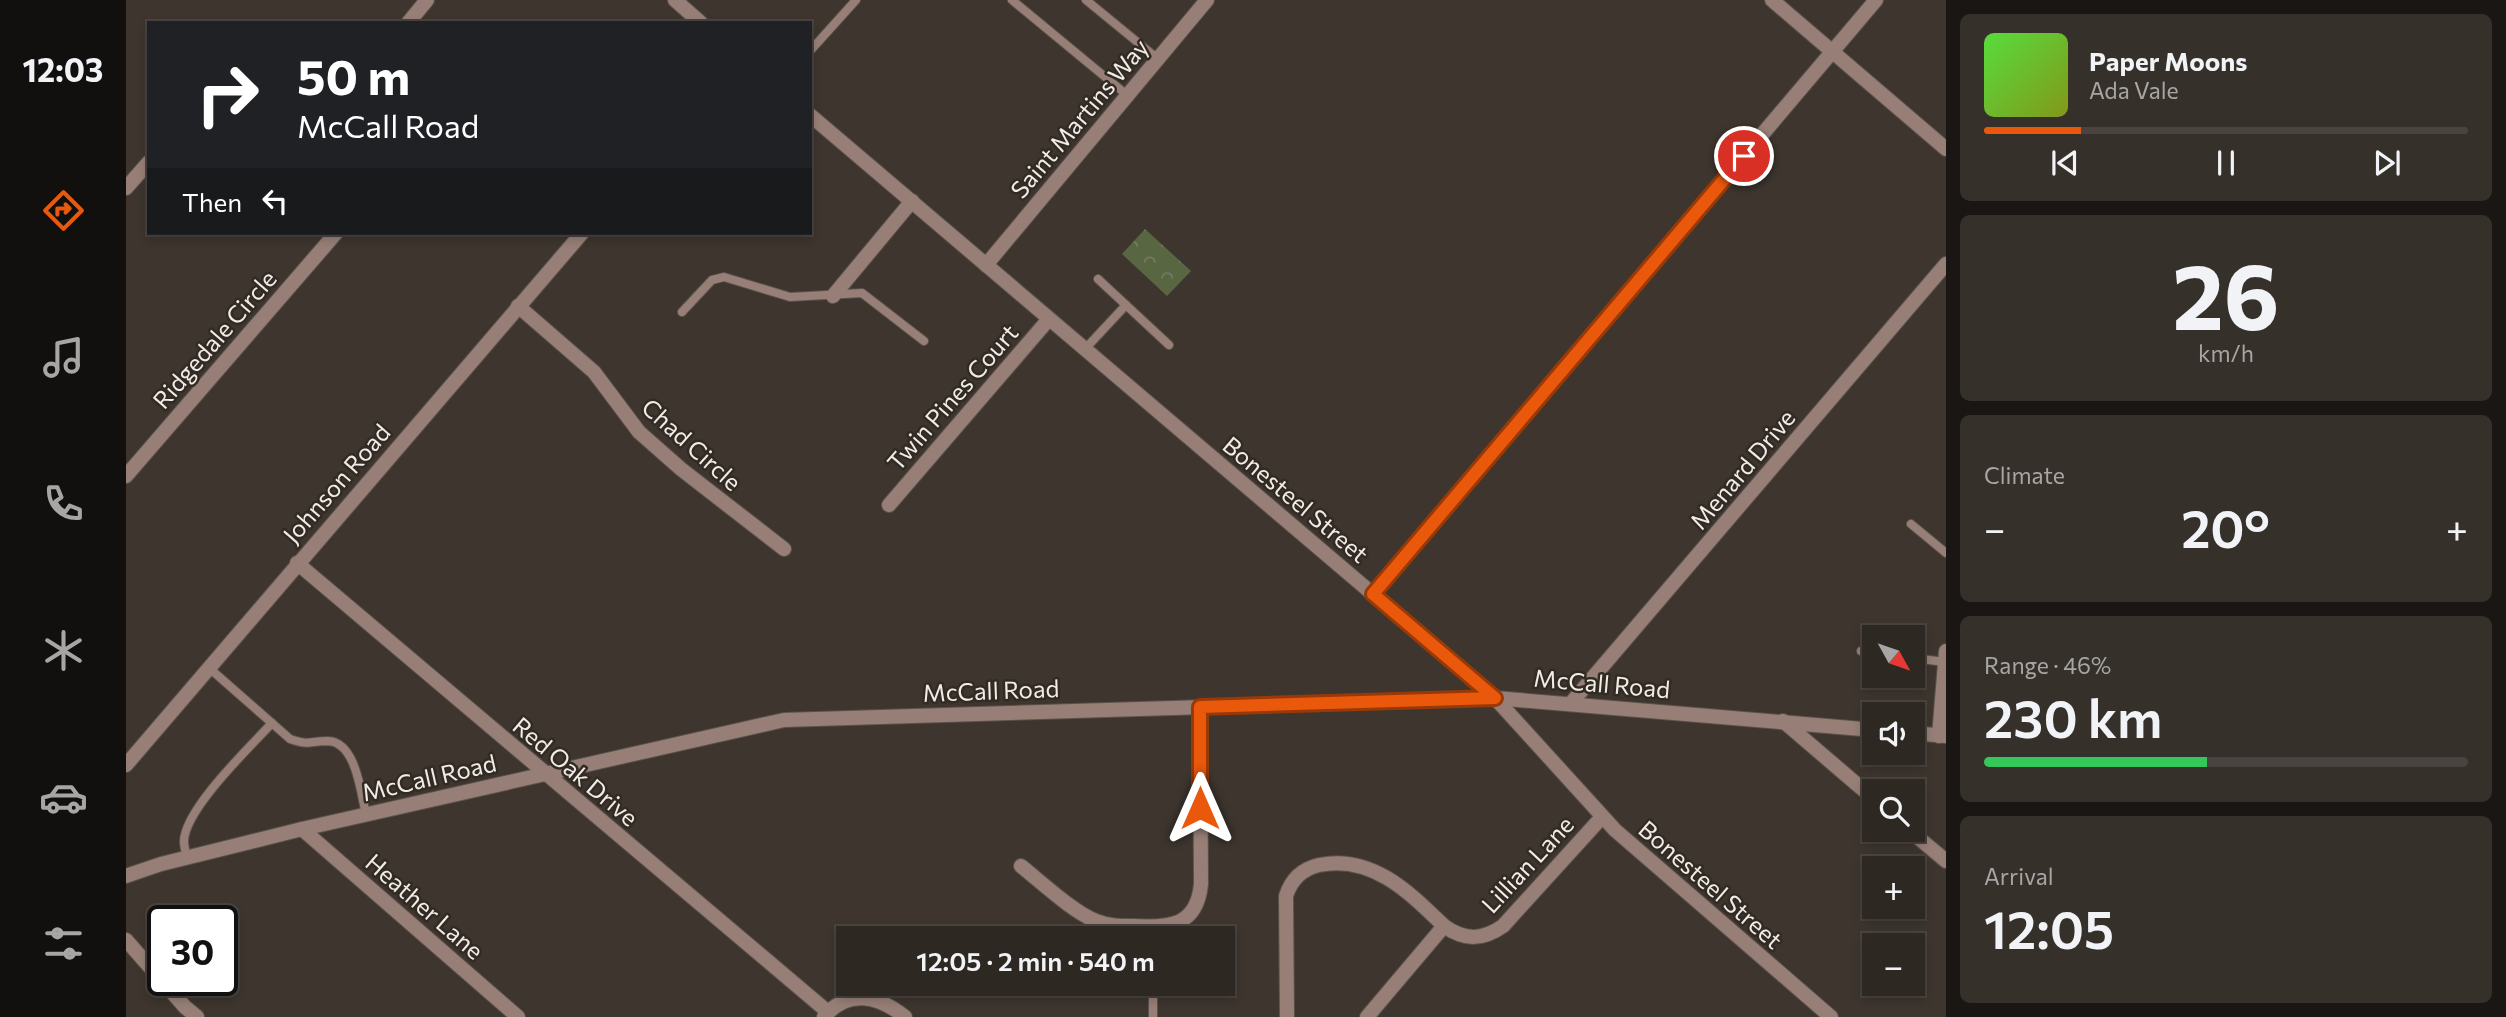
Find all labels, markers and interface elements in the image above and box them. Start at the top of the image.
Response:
street label: Saint Martins Way [1004,32,1154,204]
text: 50 m [297,45,410,105]
text: Paper Moons [2089,45,2247,76]
text: 12:03 [23,49,103,89]
icon: right [182,49,273,140]
text: Ada Vale [2089,76,2179,104]
text: McCall Road [297,105,479,145]
pin [1714,126,1774,186]
icon: arrive [1725,137,1763,175]
icon: previous [2046,144,2084,182]
icon: pause [2207,144,2245,182]
icon: next [2368,144,2406,182]
icon: left [256,182,294,220]
icon: directions [39,186,88,235]
text: Then [182,186,242,217]
text: 26 [2172,237,2280,349]
street label: Ridgedale Circle [146,264,282,414]
street label: Twin Pines Court [881,318,1024,476]
icon: music [39,333,88,382]
text: km/h [2198,339,2254,367]
street label: Chad Circle [636,392,748,496]
street label: Menard Drive [1683,403,1801,535]
street label: Johnson Road [276,417,396,549]
street label: Bonesteel Street [1217,430,1375,568]
text: Climate [1984,461,2065,489]
icon: phone [39,479,88,528]
text: 20° [2181,495,2270,559]
text: − [1984,504,2006,551]
text: + [2446,504,2468,551]
north arrow [1862,625,1925,688]
map controls [1862,625,1925,996]
icon: climate [39,626,88,675]
text: Range · 46% [1984,651,2111,679]
street label: McCall Road [1533,663,1671,703]
street label: McCall Road [922,673,1060,707]
text: 230 km [1984,685,2162,749]
button: sound [1862,702,1925,765]
street label: Red Oak Drive [508,710,644,832]
street label: McCall Road [359,748,499,806]
position arrow [1163,771,1237,845]
icon: car [39,773,88,822]
button: search [1862,779,1925,842]
street label: Lillian Lane [1475,810,1579,918]
street label: Bonesteel Street [1633,814,1789,954]
street label: Heather Lane [360,847,490,965]
button: + [1862,856,1925,919]
text: Arrival [1984,862,2054,890]
text: 12:05 [1984,896,2114,960]
speed limit sign: 30 [147,905,238,996]
icon: filters [39,919,88,968]
button: − [1862,933,1925,996]
text: 12:05 · 2 min · 540 m [916,945,1155,976]

